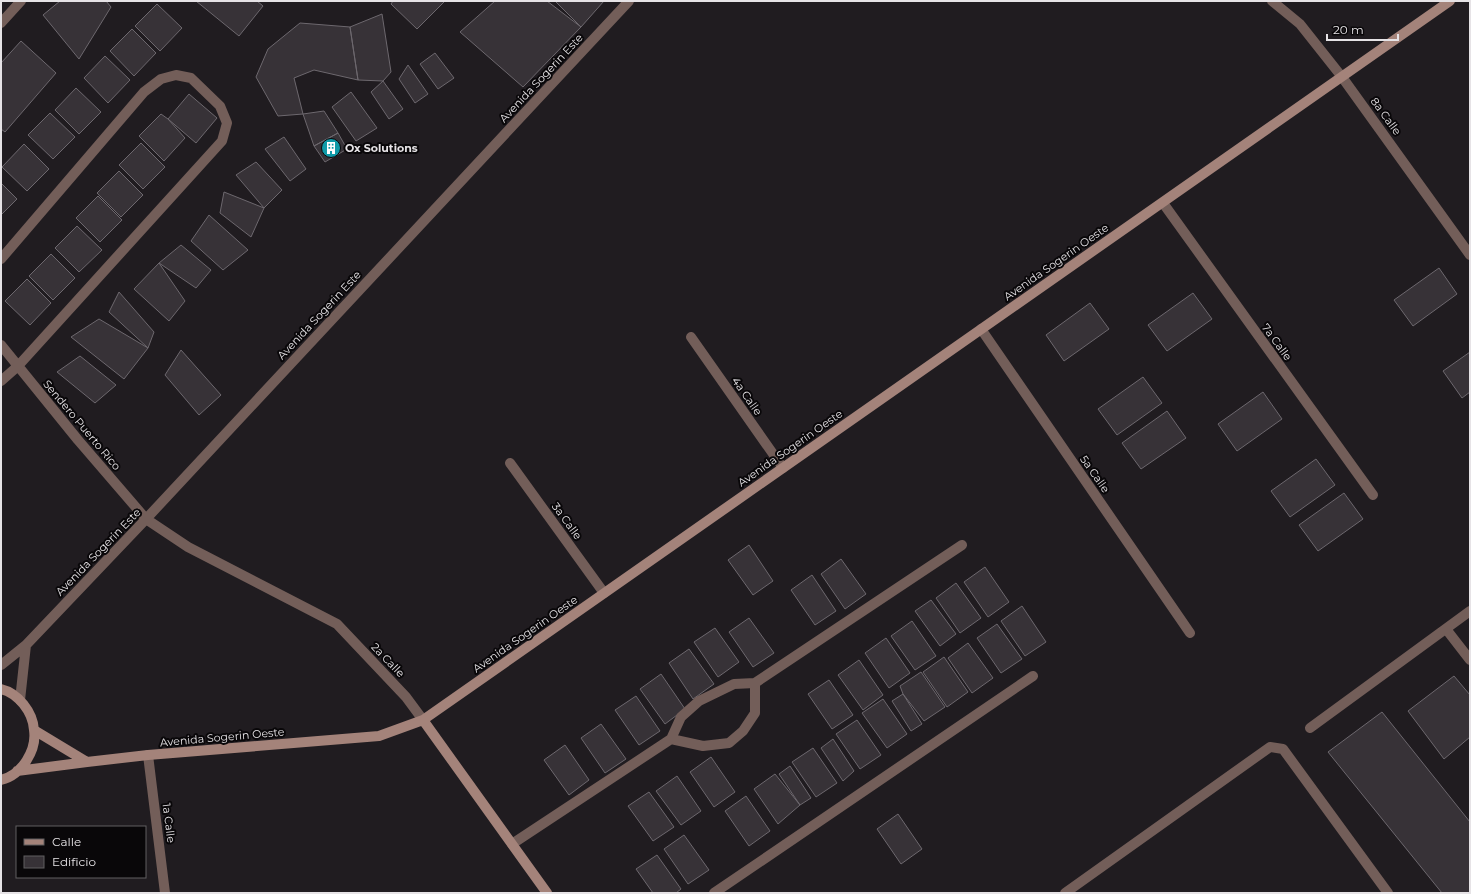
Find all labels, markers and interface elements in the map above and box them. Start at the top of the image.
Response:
scale bar [1327,16,1398,42]
text: 20 m [1333,22,1364,37]
street label: Avenida Sogerin Este [496,30,586,125]
street label: 8a Calle [1368,94,1405,138]
building icon: Ox Solutions [320,137,342,159]
place label: Ox Solutions [345,141,418,155]
street label: Avenida Sogerin Oeste [1001,220,1111,304]
street label: Avenida Sogerin Este [274,267,364,362]
street label: 7a Calle [1259,321,1295,363]
street label: 4a Calle [729,374,765,418]
street label: Sendero Puerto Rico [40,377,124,473]
street label: Avenida Sogerin Oeste [735,406,845,490]
street label: 5a Calle [1077,453,1113,496]
street label: 3a Calle [549,500,585,543]
street label: Avenida Sogerin Este [53,505,144,599]
street label: Avenida Sogerin Oeste [470,592,580,676]
street label: 2a Calle [368,640,408,680]
street label: Avenida Sogerin Oeste [159,725,285,749]
street label: 1a Calle [160,802,178,844]
legend [16,826,146,878]
text: Calle [52,834,81,849]
text: Edificio [52,854,96,869]

